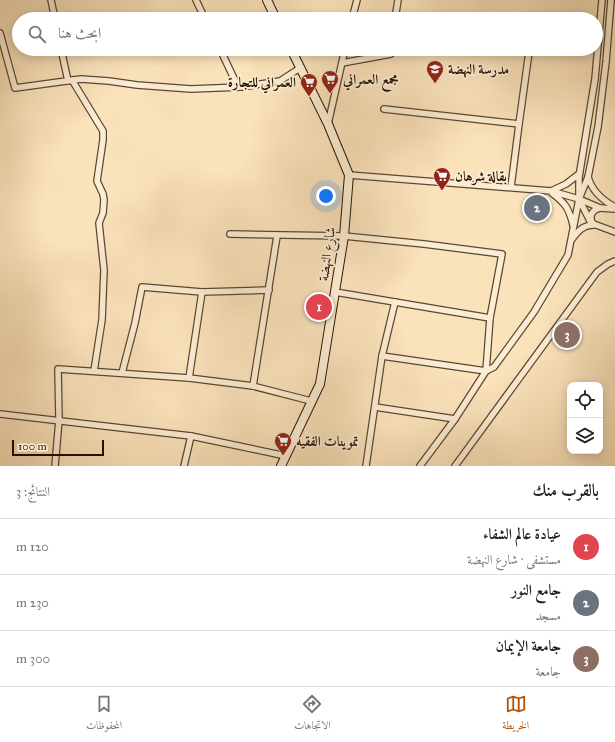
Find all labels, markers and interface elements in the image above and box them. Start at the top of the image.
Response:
search box [12,12,603,56]
icon: search [26,23,48,45]
text: ابحث هنا [58,24,101,42]
school or university icon: مدرسة النهضة [425,59,445,84]
place label: مدرسة النهضة [448,61,509,78]
supermarket icon: مجمع العمراني [320,69,340,94]
place label: مجمع العمراني [342,71,398,92]
supermarket icon: العمراني للتجارة [299,72,319,97]
place label: العمراني للتجارة [228,74,296,94]
supermarket icon: بقالة شرهان [432,166,452,191]
place label: بقالة شرهان [455,168,507,186]
your location [316,186,336,206]
pin: 2 [524,193,550,223]
street label: شارع النهضة [315,226,342,283]
pin: 1 [306,292,332,322]
pin: 3 [554,320,580,350]
map controls [567,382,603,454]
button: locate [567,382,603,418]
button: layers [567,418,603,454]
supermarket icon: تموينات الفقيه [273,431,293,456]
place label: تموينات الفقيه [296,433,359,450]
scale bar [12,438,104,457]
text: 100 m [18,440,47,453]
text: بالقرب منك [533,480,599,501]
text: النتائج: 3 [16,484,50,500]
text: عيادة عالم الشفاء [483,525,561,543]
text: 120 m [16,539,49,555]
text: 1 [583,539,589,555]
text: مستشفى · شارع النهضة [467,552,561,568]
text: جامع النور [511,581,561,599]
text: 230 m [16,595,49,611]
text: 2 [583,595,589,611]
text: مسجد [535,608,561,624]
text: جامعة الإيمان [496,637,561,655]
text: 300 m [16,651,50,667]
text: 3 [583,651,589,667]
text: جامعة [535,664,561,680]
tab: المحفوظات [86,693,122,736]
tab: الاتجاهات [294,693,331,736]
tab: الخريطة [502,693,529,736]

